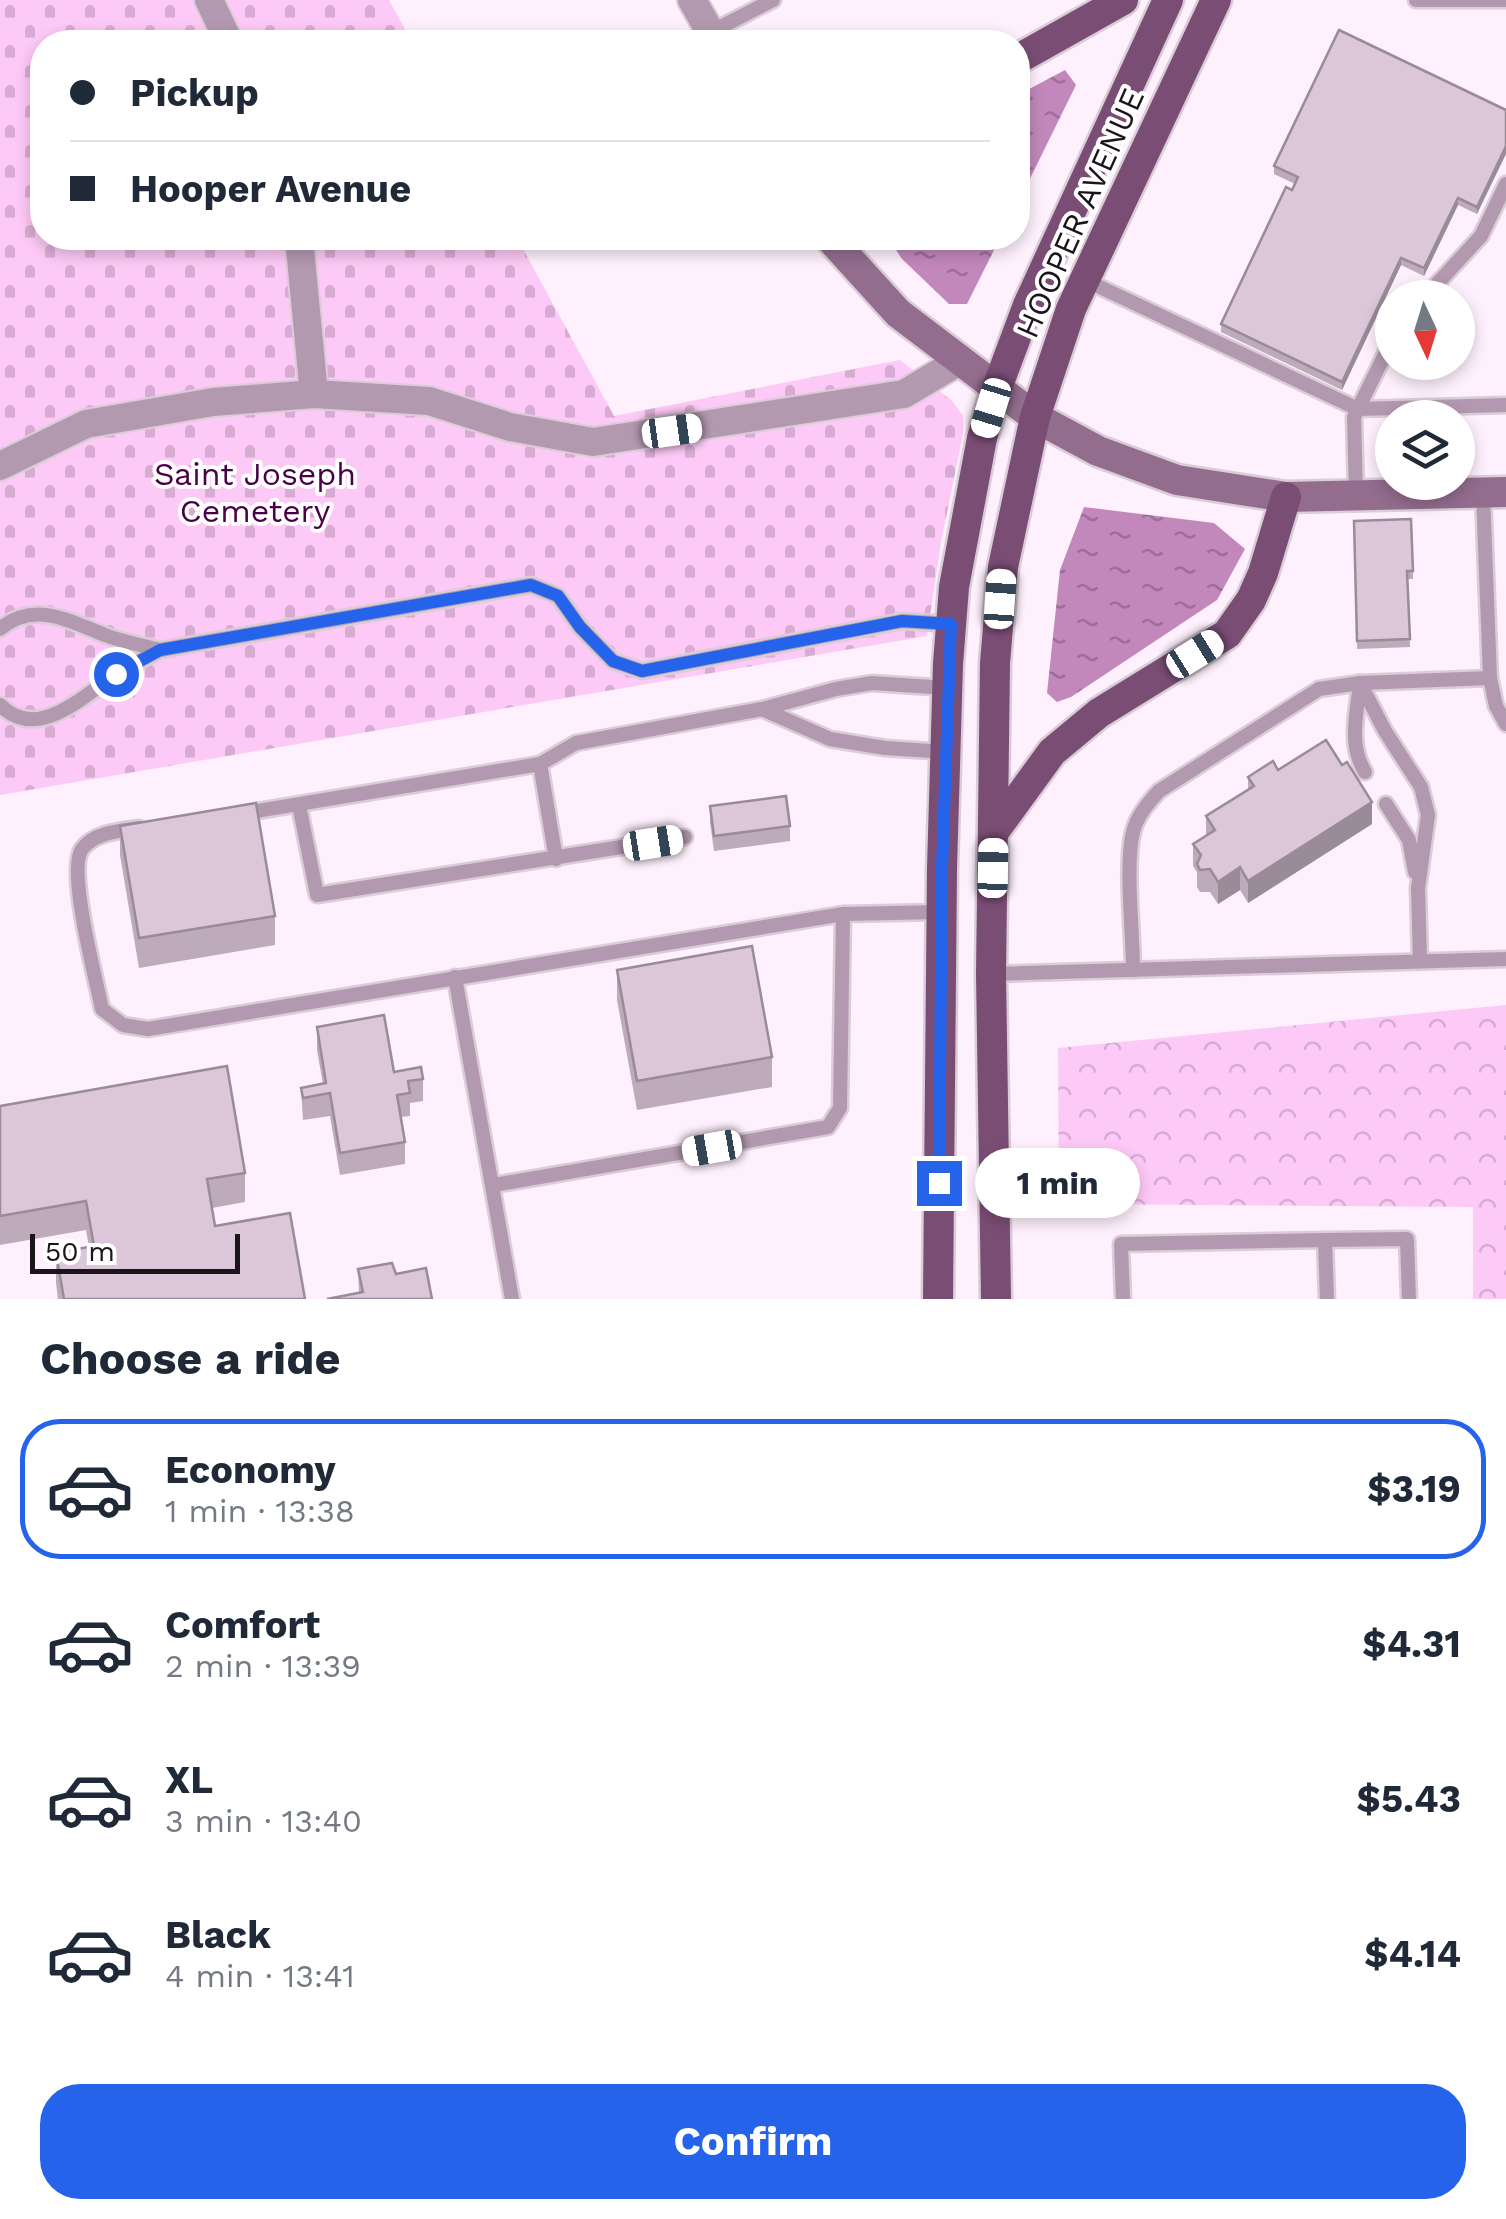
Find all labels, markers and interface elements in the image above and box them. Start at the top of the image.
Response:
text: Pickup [130,71,259,115]
street label: HOOPER AVENUE [1008,82,1152,344]
text: Hooper Avenue [130,167,411,211]
north arrow [1375,280,1475,380]
map controls [1375,280,1475,500]
car [968,375,1014,441]
button: layers [1375,400,1475,500]
car [640,412,704,450]
park label: Saint Joseph Cemetery [154,455,356,530]
car [983,568,1017,630]
car [1162,625,1228,683]
route start [94,652,139,697]
car [621,823,685,863]
car [977,838,1009,898]
car [680,1128,744,1168]
callout: 1 min [974,1148,1139,1218]
route end [917,1161,962,1206]
text: 1 min [1016,1164,1099,1202]
scale bar [30,1229,240,1274]
text: 50 m [45,1235,115,1268]
text: Choose a ride [40,1332,340,1385]
icon: car [45,1444,135,1534]
text: Economy [165,1448,336,1492]
text: $3.19 [1367,1467,1461,1511]
text: 1 min · 13:38 [165,1492,355,1530]
icon: car [45,1599,135,1689]
text: Comfort [165,1603,320,1647]
text: $4.31 [1362,1622,1461,1666]
text: 2 min · 13:39 [165,1647,361,1685]
icon: car [45,1754,135,1844]
text: XL [165,1758,213,1802]
text: $5.43 [1357,1777,1461,1821]
text: 3 min · 13:40 [165,1802,362,1840]
icon: car [45,1909,135,1999]
text: Black [165,1913,271,1957]
text: $4.14 [1364,1932,1461,1976]
text: 4 min · 13:41 [165,1957,355,1995]
button: Confirm [40,2084,1466,2199]

